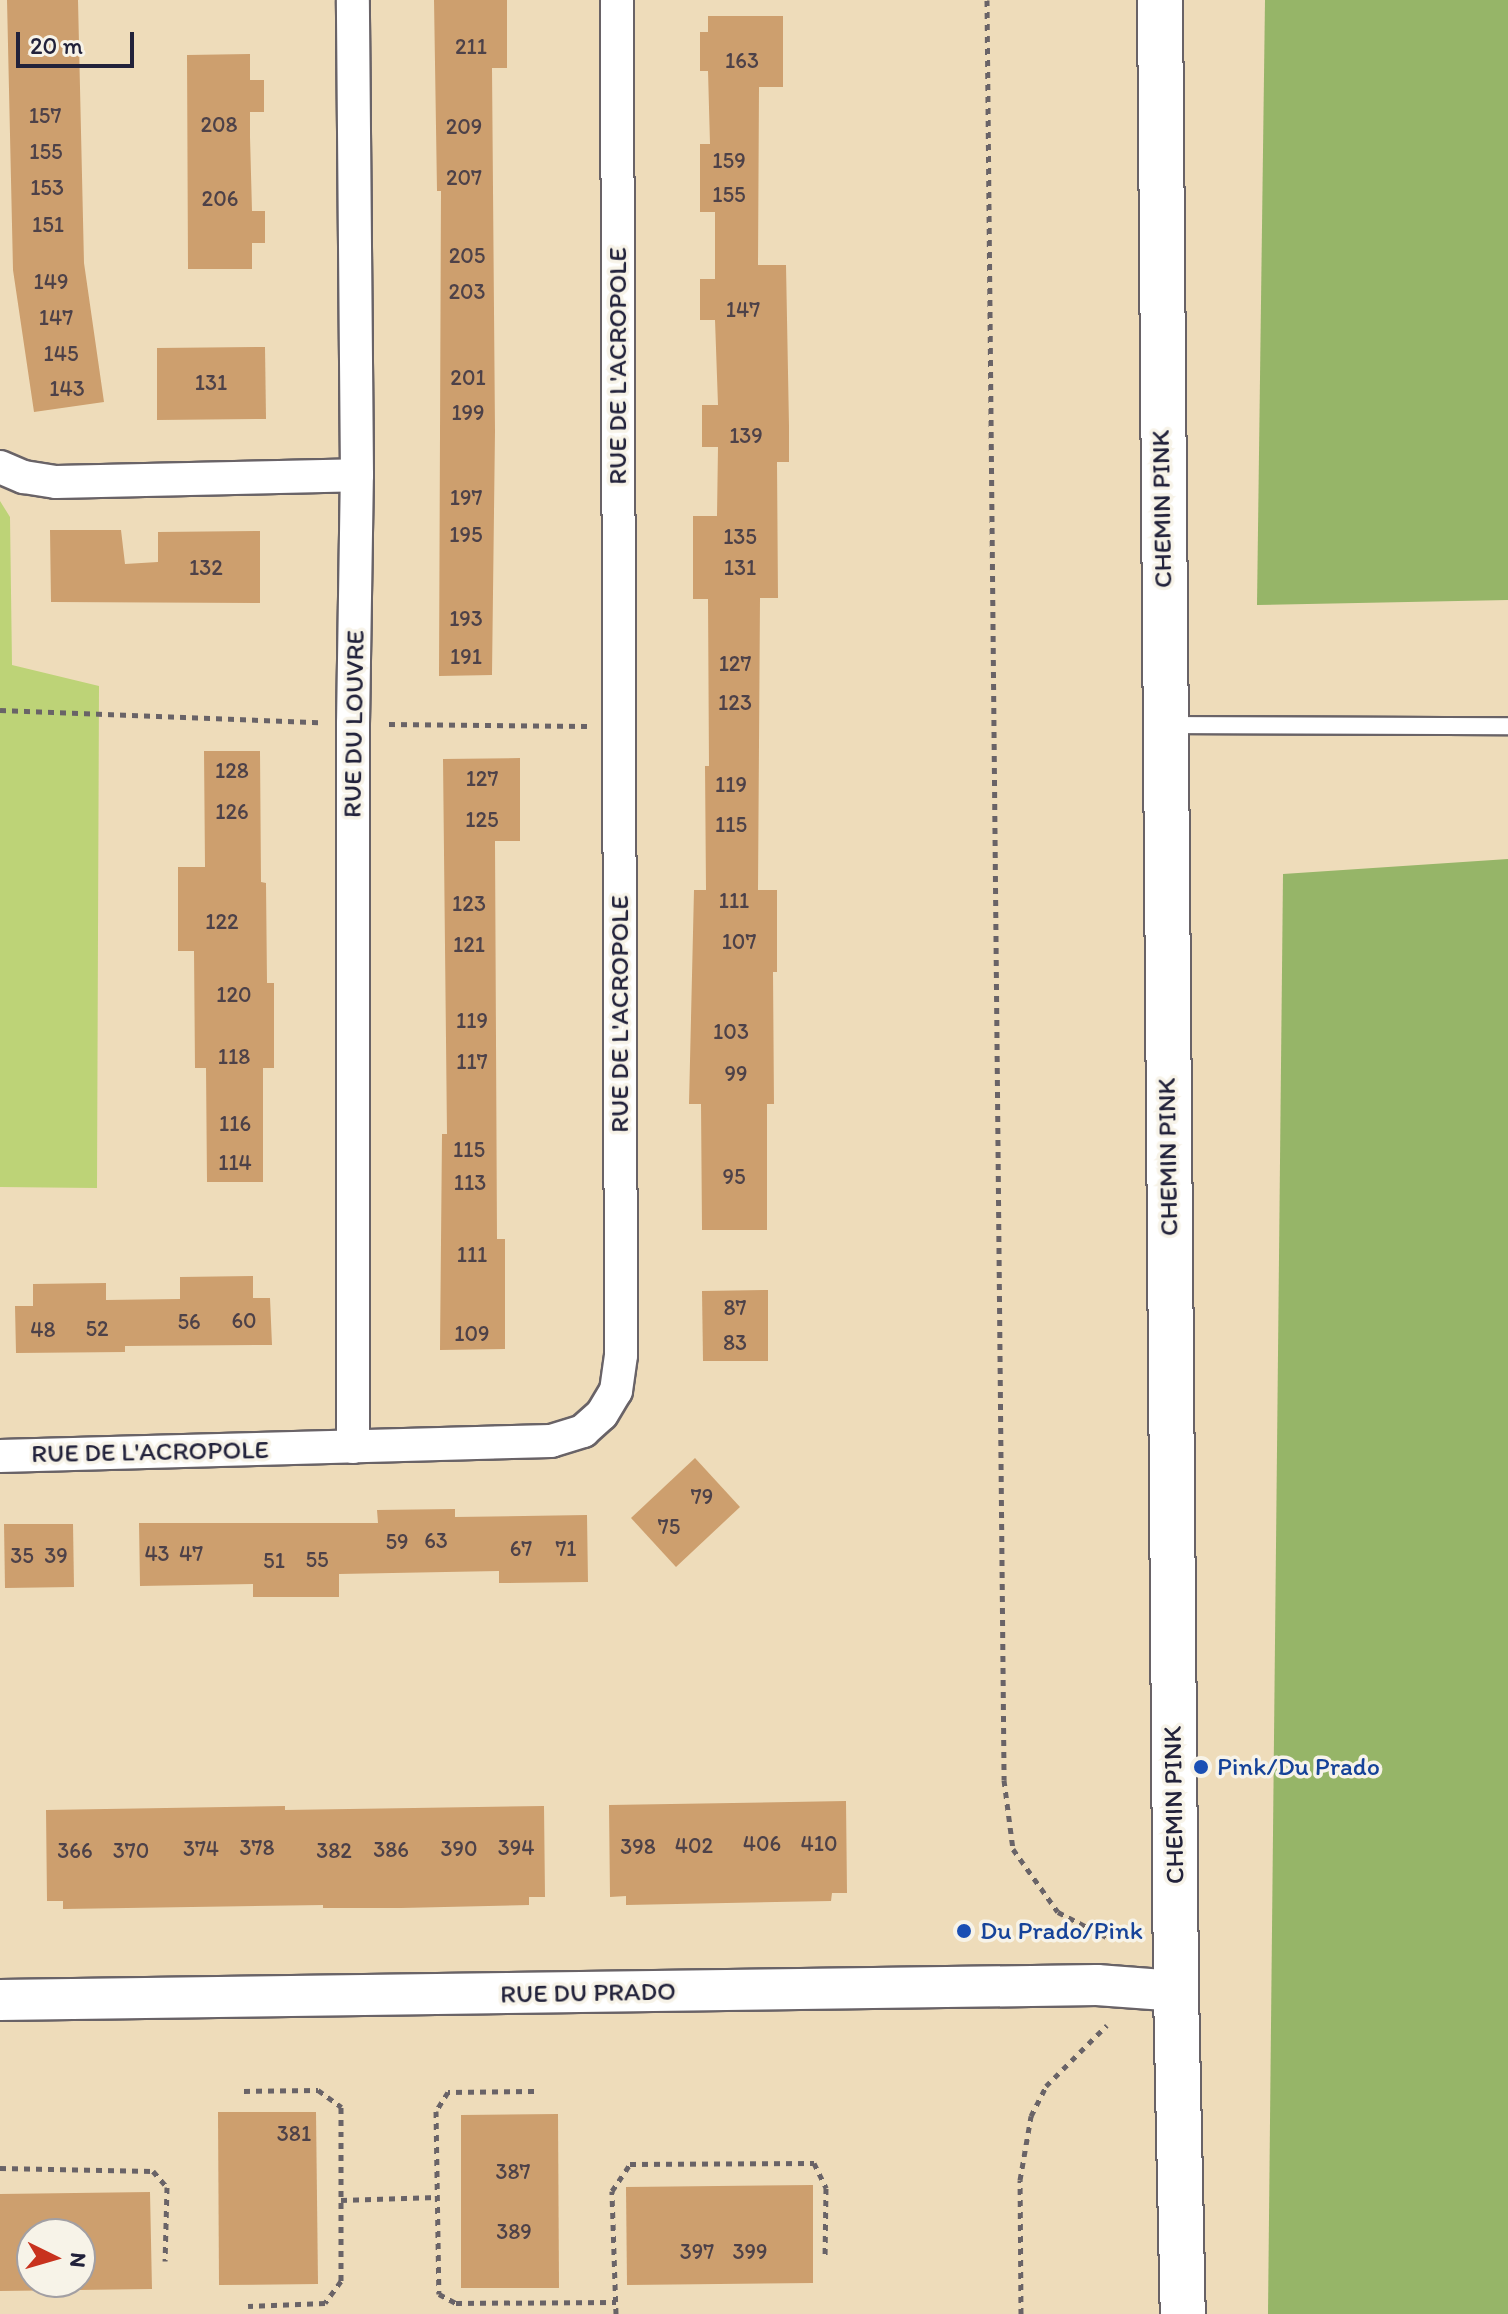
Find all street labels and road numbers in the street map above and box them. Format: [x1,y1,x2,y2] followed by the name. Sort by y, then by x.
[602,247,634,485] street label: RUE DE L'ACROPOLE
[1145,430,1179,588] street label: CHEMIN PINK
[337,630,371,818] street label: RUE DU LOUVRE
[604,895,636,1133] street label: RUE DE L'ACROPOLE
[1151,1078,1185,1236] street label: CHEMIN PINK
[31,1434,269,1470] street label: RUE DE L'ACROPOLE
[1157,1726,1191,1884] street label: CHEMIN PINK
[499,1976,677,2010] street label: RUE DU PRADO

